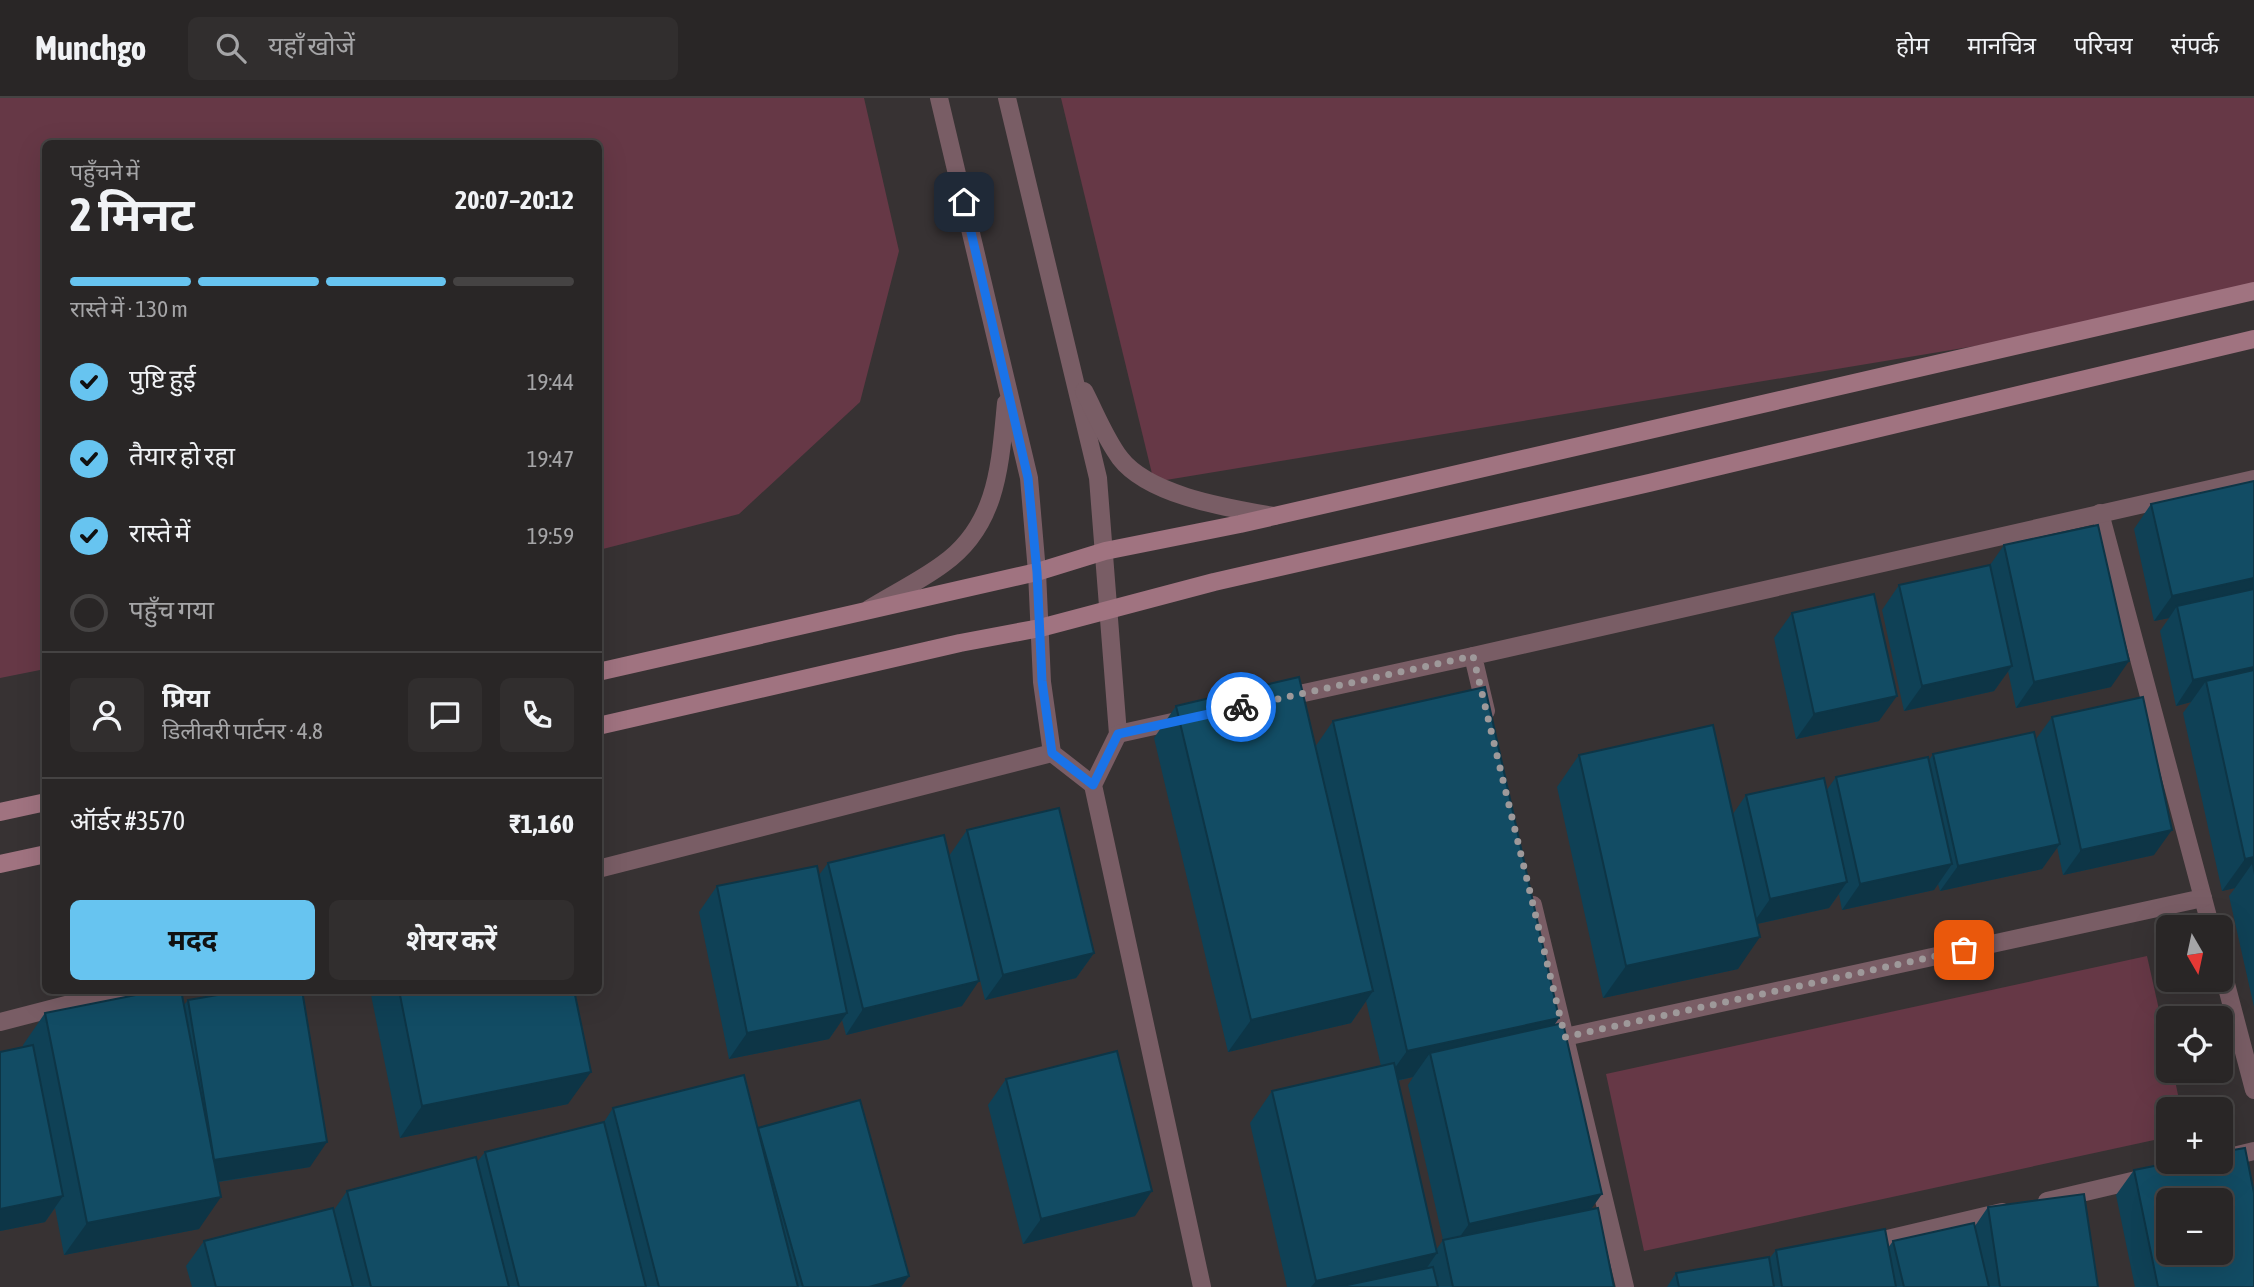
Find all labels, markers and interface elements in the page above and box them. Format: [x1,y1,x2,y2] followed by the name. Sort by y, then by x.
[188,17,678,80] search box
[35,29,146,67] text: Munchgo
[212,29,250,67] icon: search
[268,31,355,61] text: यहाँ खोजें
[1896,32,1929,59] text: होम
[1967,32,2036,59] text: मानचित्र
[2074,32,2133,59] text: परिचय
[2171,32,2219,59] text: संपर्क
[70,159,140,185] text: पहुँचने में
[934,172,994,232] pin
[945,183,983,221] icon: home
[455,185,574,215] text: 20:07–20:12
[70,188,194,241] text: 2 मिनट
[70,296,188,322] text: रास्ते में · 130 m
[70,363,108,401] icon: check
[129,364,196,394] text: पुष्टि हुई
[527,369,574,395] text: 19:44
[70,440,108,478] icon: check
[129,441,235,471] text: तैयार हो रहा
[527,446,574,472] text: 19:47
[70,517,108,555] icon: check
[129,518,190,548] text: रास्ते में
[527,523,574,549] text: 19:59
[129,595,214,625] text: पहुँच गया
[1206,672,1276,742] courier
[70,678,144,752] button: person
[408,678,482,752] button: chat
[500,678,574,752] button: phone
[162,683,210,713] text: प्रिया
[1222,688,1260,726] icon: bike
[162,718,323,744] text: डिलीवरी पार्टनर · 4.8
[70,806,185,836] text: ऑर्डर #3570
[509,809,574,839] text: ₹1,160
[70,900,315,980] button: मदद
[329,900,574,980] button: शेयर करें
[2156,915,2233,992] north arrow
[2156,915,2233,1265] map controls
[1934,920,1994,980] pin
[1945,931,1983,969] icon: bag
[2156,1006,2233,1083] button: locate
[2156,1097,2233,1174] button: +
[2156,1188,2233,1265] button: −

